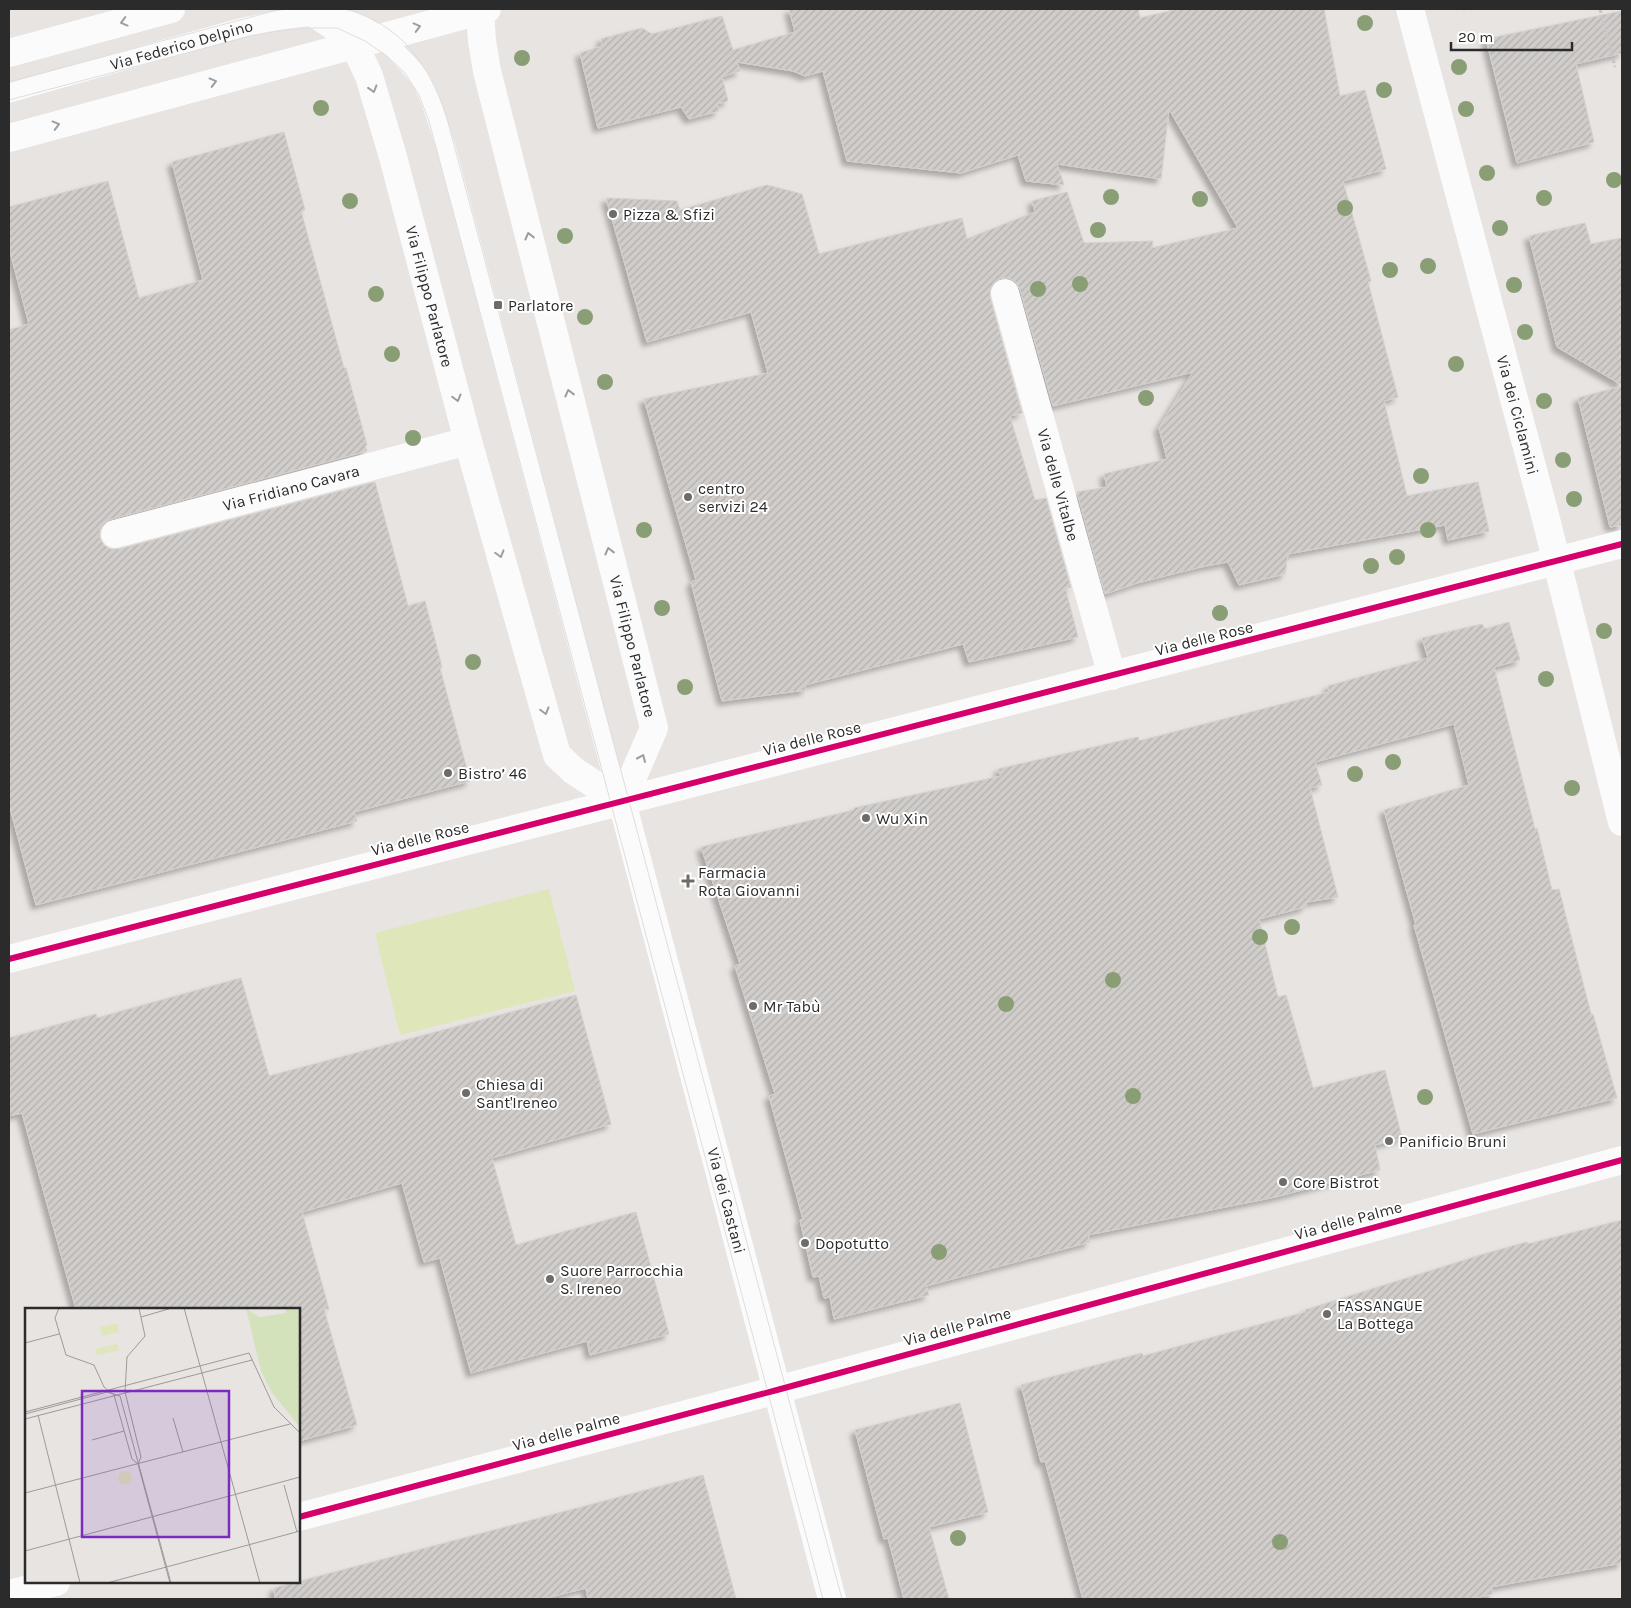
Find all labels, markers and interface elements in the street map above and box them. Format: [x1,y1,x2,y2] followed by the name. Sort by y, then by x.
[108,16,255,74] street label: Via Federico Delpino
[120,16,128,26] one-way arrow
[1451,20,1572,52] scale bar
[413,22,422,33] one-way arrow
[1458,28,1493,46] text: 20 m
[208,77,217,88] one-way arrow
[367,84,377,93] one-way arrow
[51,120,59,130] one-way arrow
[623,205,715,224] place label: Pizza & Sfizi
[607,208,619,220] marker: Pizza & Sfizi
[402,224,457,369] street label: Via Filippo Parlatore
[524,231,535,240] one-way arrow
[508,296,574,315] place label: Parlatore
[492,299,504,311] marker: Parlatore
[1493,353,1543,477] street label: Via dei Ciclamini
[564,389,575,398] one-way arrow
[451,393,462,402] one-way arrow
[1033,426,1083,543] street label: Via delle Vitalbe
[221,461,362,515] street label: Via Fridiano Cavara
[698,479,768,516] place label: centro servizi 24
[682,491,694,503] marker: centro servizi 24
[604,546,615,555] one-way arrow
[495,550,505,558] one-way arrow
[606,573,660,719] street label: Via Filippo Parlatore
[1153,617,1255,660] street label: Via delle Rose
[539,706,549,714] one-way arrow
[761,717,863,760] street label: Via delle Rose
[635,754,646,763] one-way arrow
[458,764,527,783] place label: Bistro’ 46
[442,767,454,779] marker: Bistro’ 46
[876,809,928,828] place label: Wu Xin
[860,812,872,824] marker: Wu Xin
[369,817,471,860] street label: Via delle Rose
[698,863,800,900] place label: Farmacia Rota Giovanni
[682,875,694,887] marker: Farmacia Rota Giovanni
[763,997,821,1016] place label: Mr Tabù
[747,1000,759,1012] marker: Mr Tabù
[476,1075,557,1112] place label: Chiesa di Sant'Ireneo
[460,1087,472,1099] marker: Chiesa di Sant'Ireneo
[1399,1132,1507,1151] place label: Panificio Bruni
[1383,1135,1395,1147] marker: Panificio Bruni
[703,1145,750,1256] street label: Via dei Castani
[1293,1173,1379,1192] place label: Core Bistrot
[1277,1176,1289,1188] marker: Core Bistrot
[1292,1197,1404,1244] street label: Via delle Palme
[815,1234,889,1253] place label: Dopotutto
[799,1237,811,1249] marker: Dopotutto
[560,1261,684,1298] place label: Suore Parrocchia S. Ireneo
[544,1273,556,1285] marker: Suore Parrocchia S. Ireneo
[1337,1296,1423,1333] place label: FASSANGUE La Bottega
[901,1303,1013,1350] street label: Via delle Palme
[25,1308,300,1583] inset map
[1321,1308,1333,1320] marker: FASSANGUE La Bottega
[510,1408,622,1455] street label: Via delle Palme

